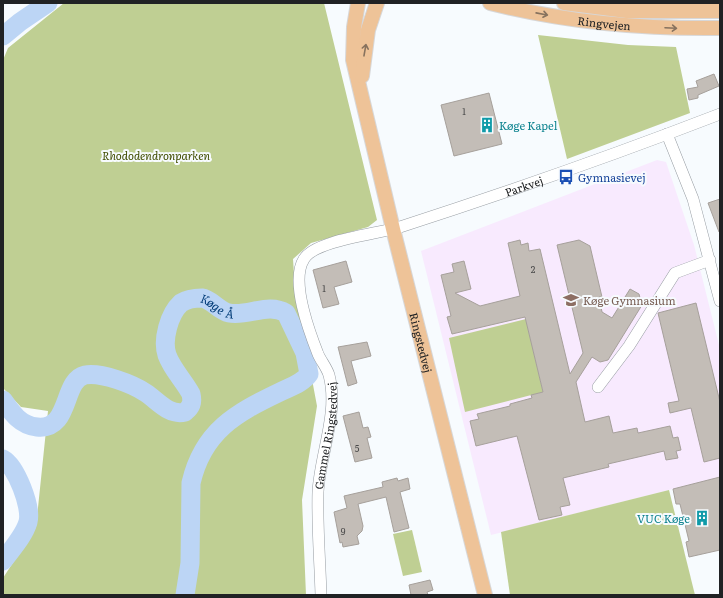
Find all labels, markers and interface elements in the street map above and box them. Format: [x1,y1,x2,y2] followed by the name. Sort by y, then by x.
[535,10,548,18] one-way arrow
[577,12,631,33] street label: Ringvejen
[664,25,677,32] one-way arrow
[361,44,369,57] one-way arrow
[462,104,466,118] house number: 1
[478,116,496,134] building icon: Køge Kapel
[499,117,558,133] place label: Køge Kapel
[102,147,210,163] park label: Rhododendronparken
[557,168,575,186] bus stop icon: Gymnasievej
[578,169,646,185] place label: Gymnasievej
[502,172,545,200] street label: Parkvej
[531,262,536,276] house number: 2
[322,281,326,295] house number: 1
[198,289,236,323] water label: Køge Å
[562,291,580,309] school or university icon: Køge Gymnasium
[583,292,676,308] place label: Køge Gymnasium
[406,311,437,374] street label: Ringstedvej
[310,381,340,490] street label: Gammel Ringstedvej
[355,441,360,455] house number: 5
[693,509,711,527] building icon: VUC Køge
[637,510,690,526] place label: VUC Køge
[341,524,346,538] house number: 9

